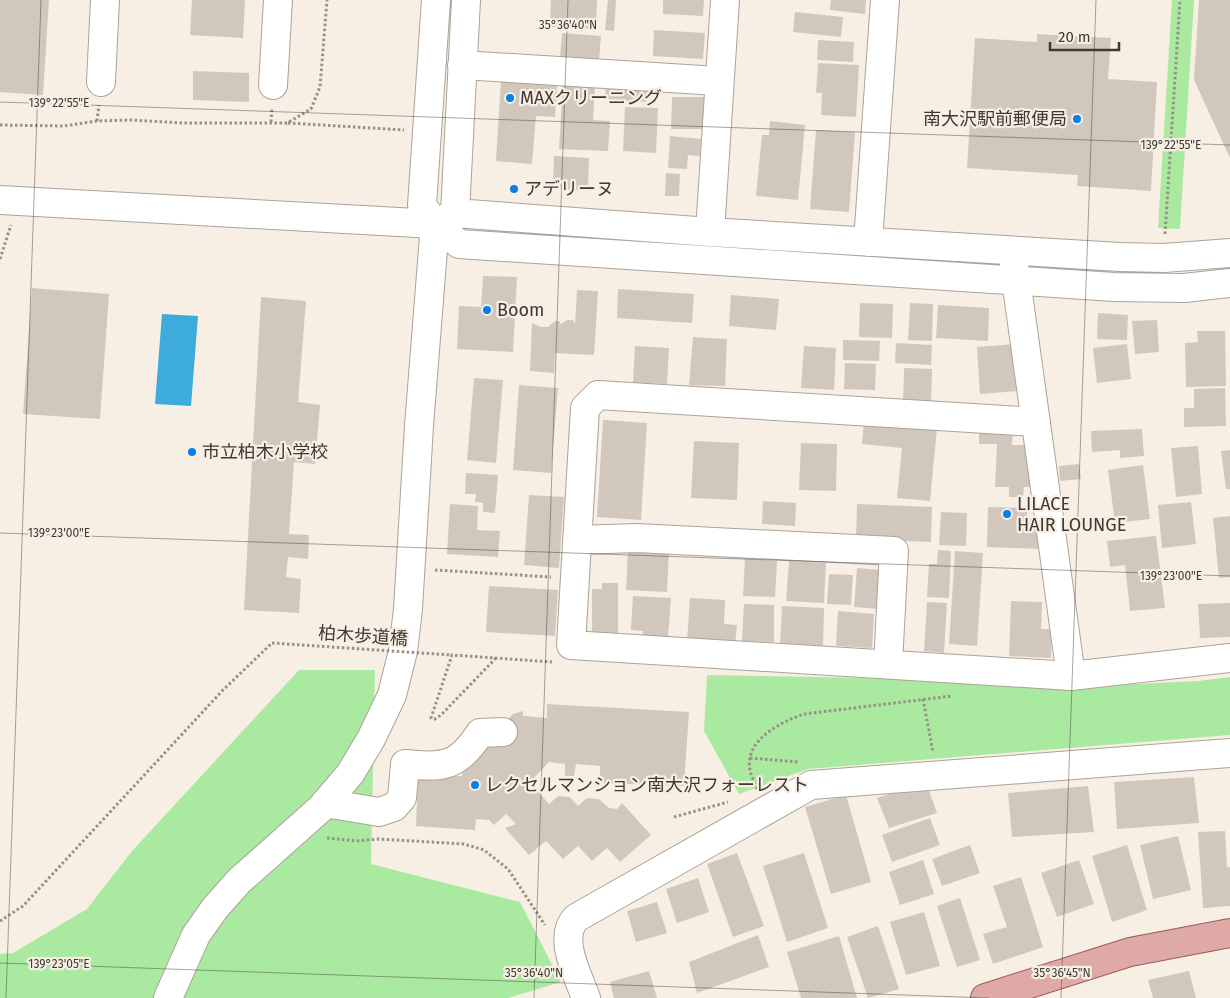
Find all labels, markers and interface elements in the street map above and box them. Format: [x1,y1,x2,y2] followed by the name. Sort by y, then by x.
[539,18,597,32] text: 35°36'40"N
[1050,20,1119,52] scale bar
[1058,28,1091,46] text: 20 m
[520,87,662,109] place label: MAXクリーニング
[504,92,516,104] marker: MAXクリーニング
[29,96,89,110] text: 139°22'55"E
[923,108,1067,130] place label: 南大沢駅前郵便局
[1071,113,1083,125] marker: 南大沢駅前郵便局
[1141,138,1201,152] text: 139°22'55"E
[524,178,614,200] place label: アデリーヌ
[508,183,520,195] marker: アデリーヌ
[497,299,544,321] place label: Boom
[481,304,493,316] marker: Boom
[202,441,328,463] place label: 市立柏木小学校
[186,446,198,458] marker: 市立柏木小学校
[1017,493,1126,536] place label: LILACE HAIR LOUNGE
[1001,508,1013,520] marker: LILACE HAIR LOUNGE
[28,526,90,540] text: 139°23'00"E
[1140,569,1202,583] text: 139°23'00"E
[317,622,409,650] street label: 柏木歩道橋
[485,774,809,796] place label: レクセルマンション南大沢フォーレスト
[469,779,481,791] marker: レクセルマンション南大沢フォーレスト
[28,957,90,971] text: 139°23'05"E
[505,966,563,980] text: 35°36'40"N
[1033,966,1091,980] text: 35°36'45"N

